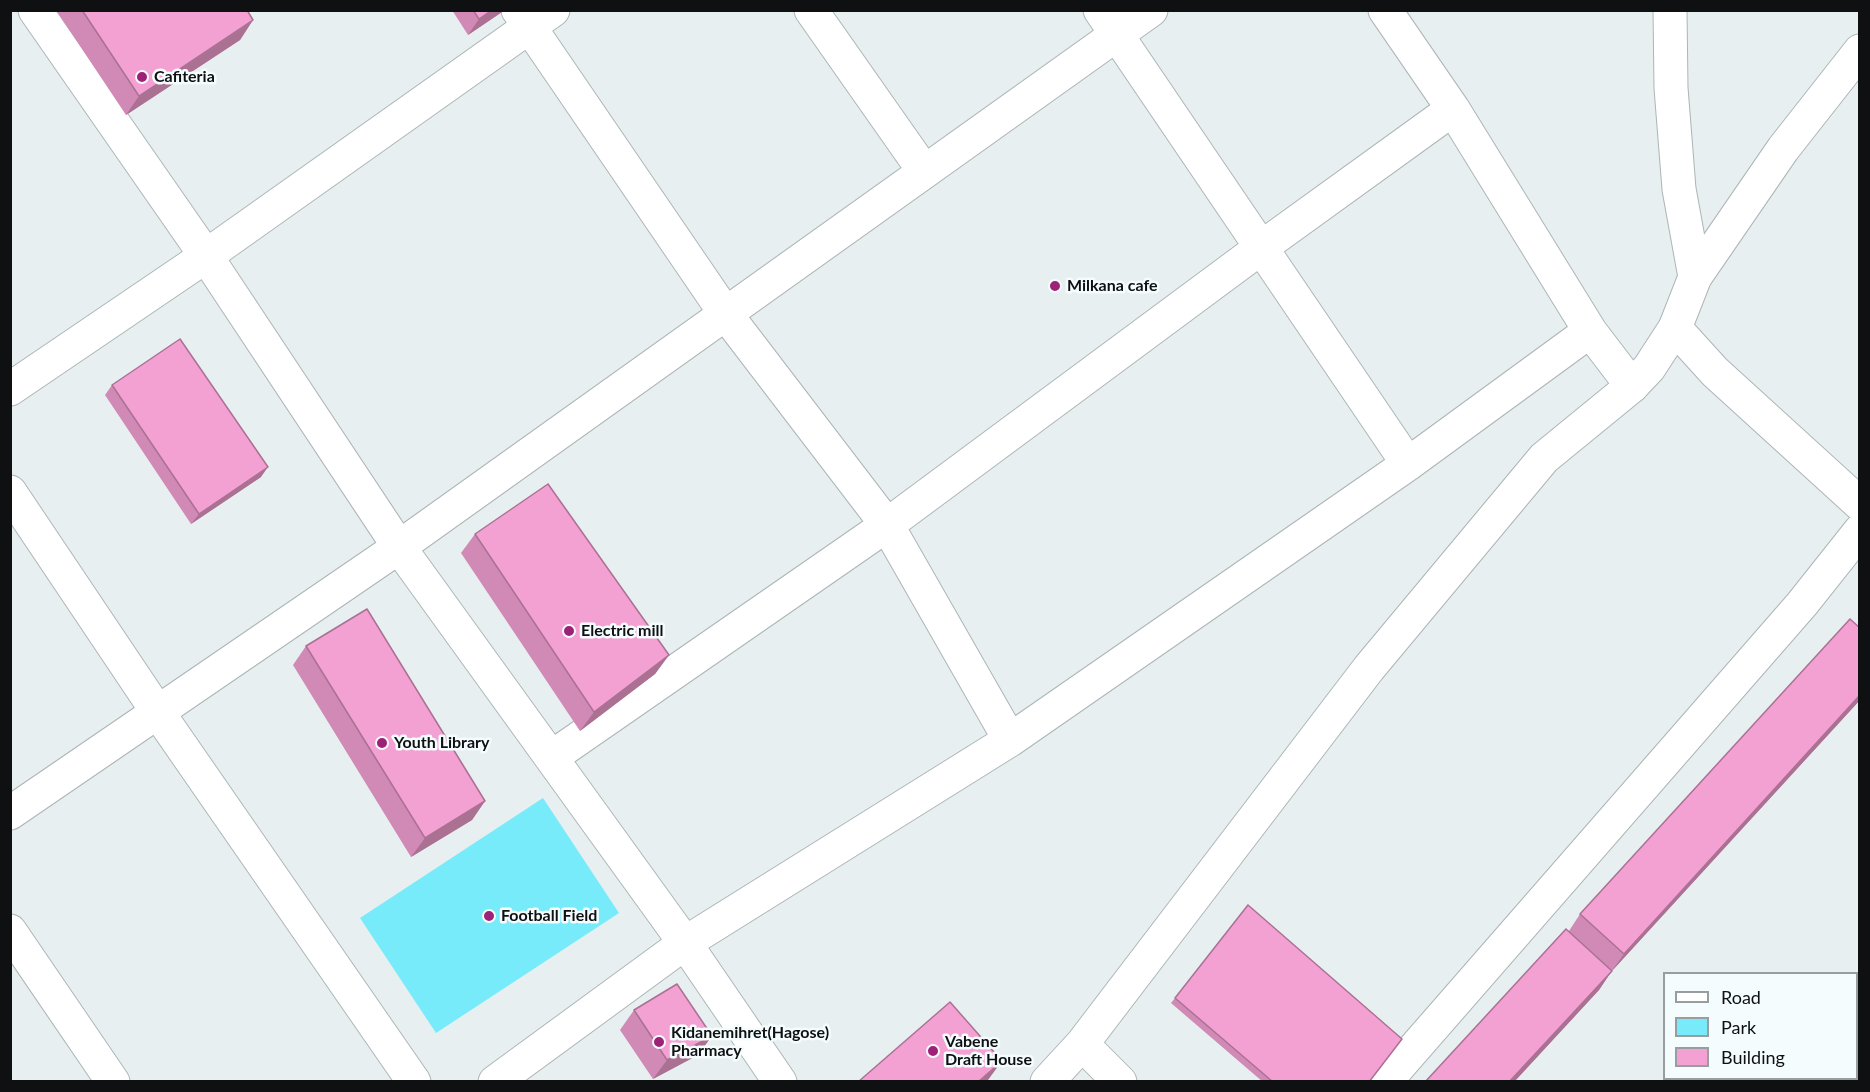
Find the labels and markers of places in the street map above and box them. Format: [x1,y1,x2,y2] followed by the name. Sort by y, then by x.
[154,67,215,87] place label: Cafiteria
[135,70,149,84] marker: Cafiteria
[1067,276,1158,296] place label: Milkana cafe
[1048,279,1062,293] marker: Milkana cafe
[581,621,663,641] place label: Electric mill
[562,624,576,638] marker: Electric mill
[394,733,489,753] place label: Youth Library
[375,736,389,750] marker: Youth Library
[501,906,597,926] place label: Football Field
[482,909,496,923] marker: Football Field
[671,1023,829,1061] place label: Kidanemihret(Hagose) Pharmacy
[945,1032,1032,1070] place label: Vabene Draft House
[652,1035,666,1049] marker: Kidanemihret(Hagose) Pharmacy
[926,1044,940,1058] marker: Vabene Draft House

